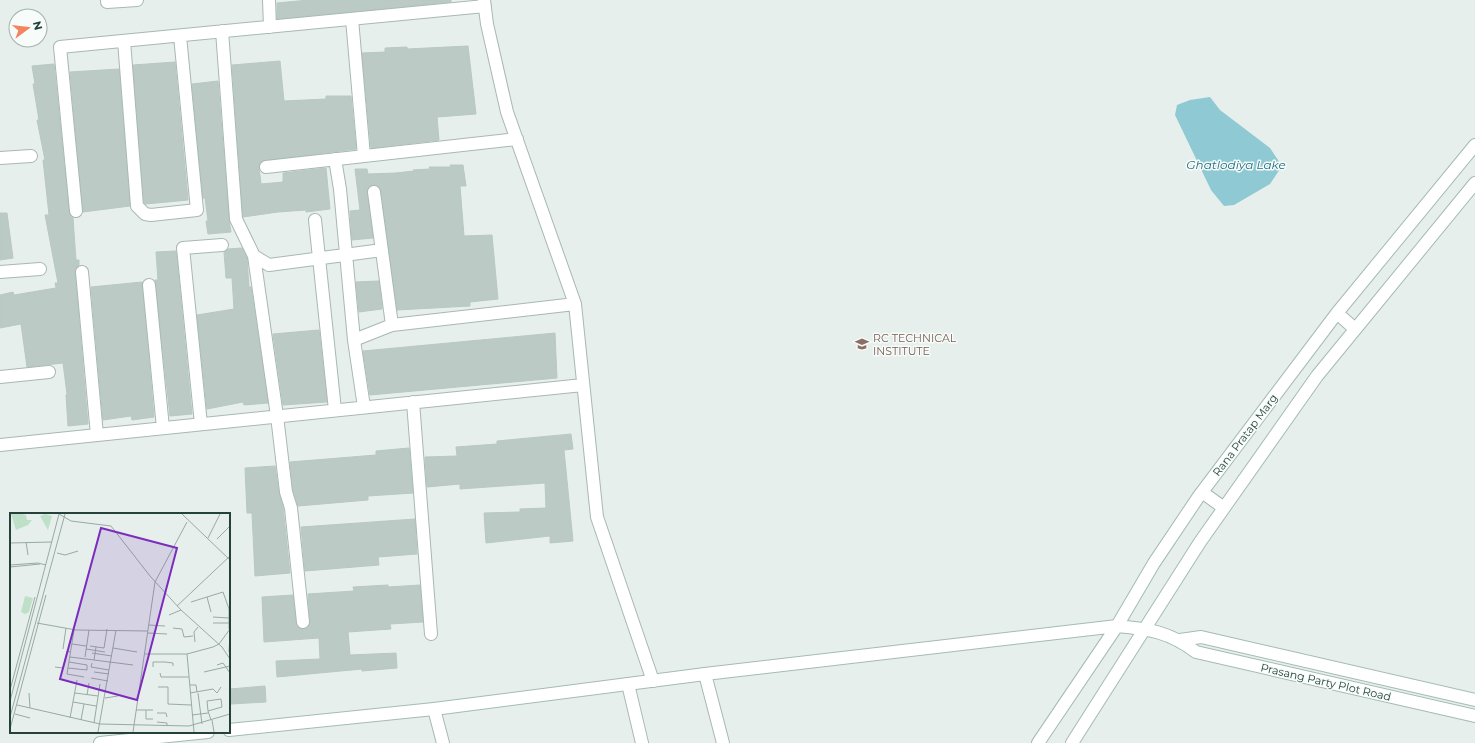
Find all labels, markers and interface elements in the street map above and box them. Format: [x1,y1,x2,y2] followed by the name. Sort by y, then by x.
[8,8,48,48] north arrow
[30,19,46,32] text: N
[1186,157,1286,172] water label: Ghatlodiya Lake
[873,331,957,358] place label: RC TECHNICAL INSTITUTE
[854,336,870,352] school or university icon: RC TECHNICAL INSTITUTE
[1210,391,1280,479] street label: Rana Pratap Marg
[10,513,230,733] inset map
[1259,660,1393,704] street label: Prasang Party Plot Road

